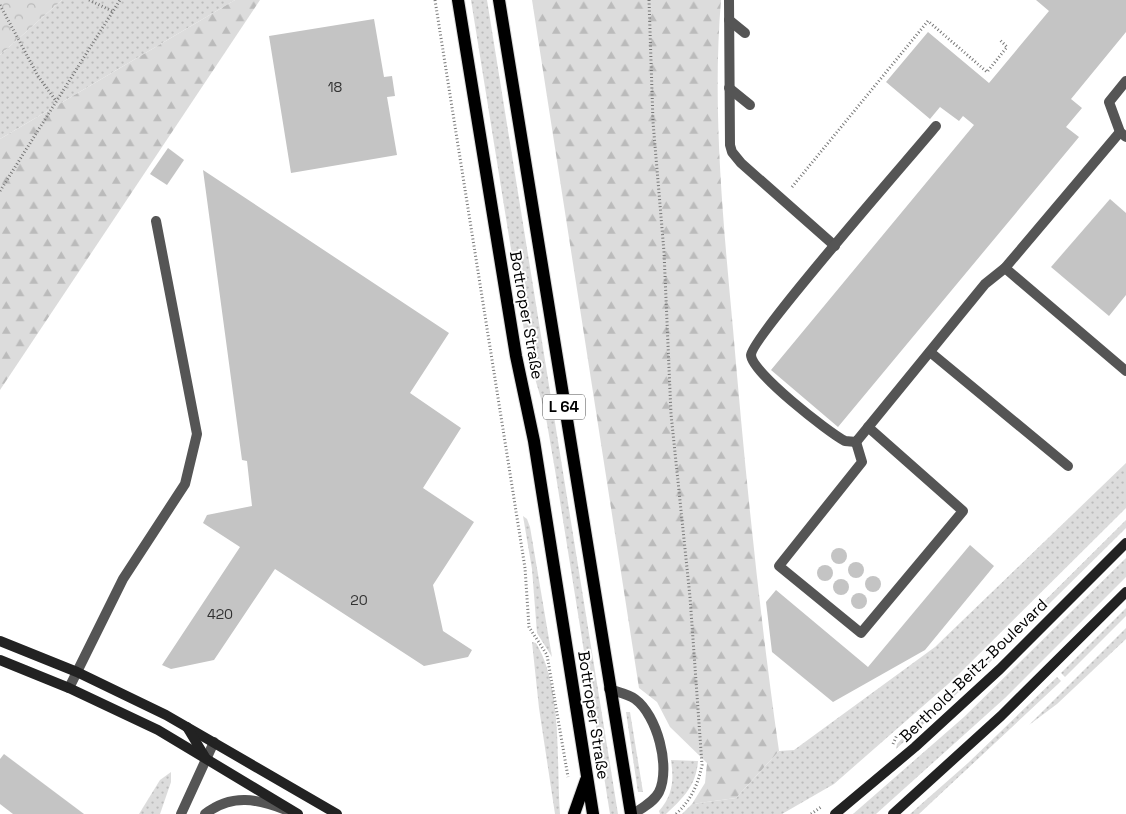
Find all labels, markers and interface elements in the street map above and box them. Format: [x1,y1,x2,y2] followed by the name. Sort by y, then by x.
[328,78,343,96] house number: 18
[505,249,548,381] street label: Bottroper Straße
[543,394,585,420] road number: L 64
[350,591,368,609] house number: 20
[895,594,1052,747] street label: Berthold-Beitz-Boulevard
[207,605,233,623] house number: 420
[573,649,614,781] street label: Bottroper Straße

